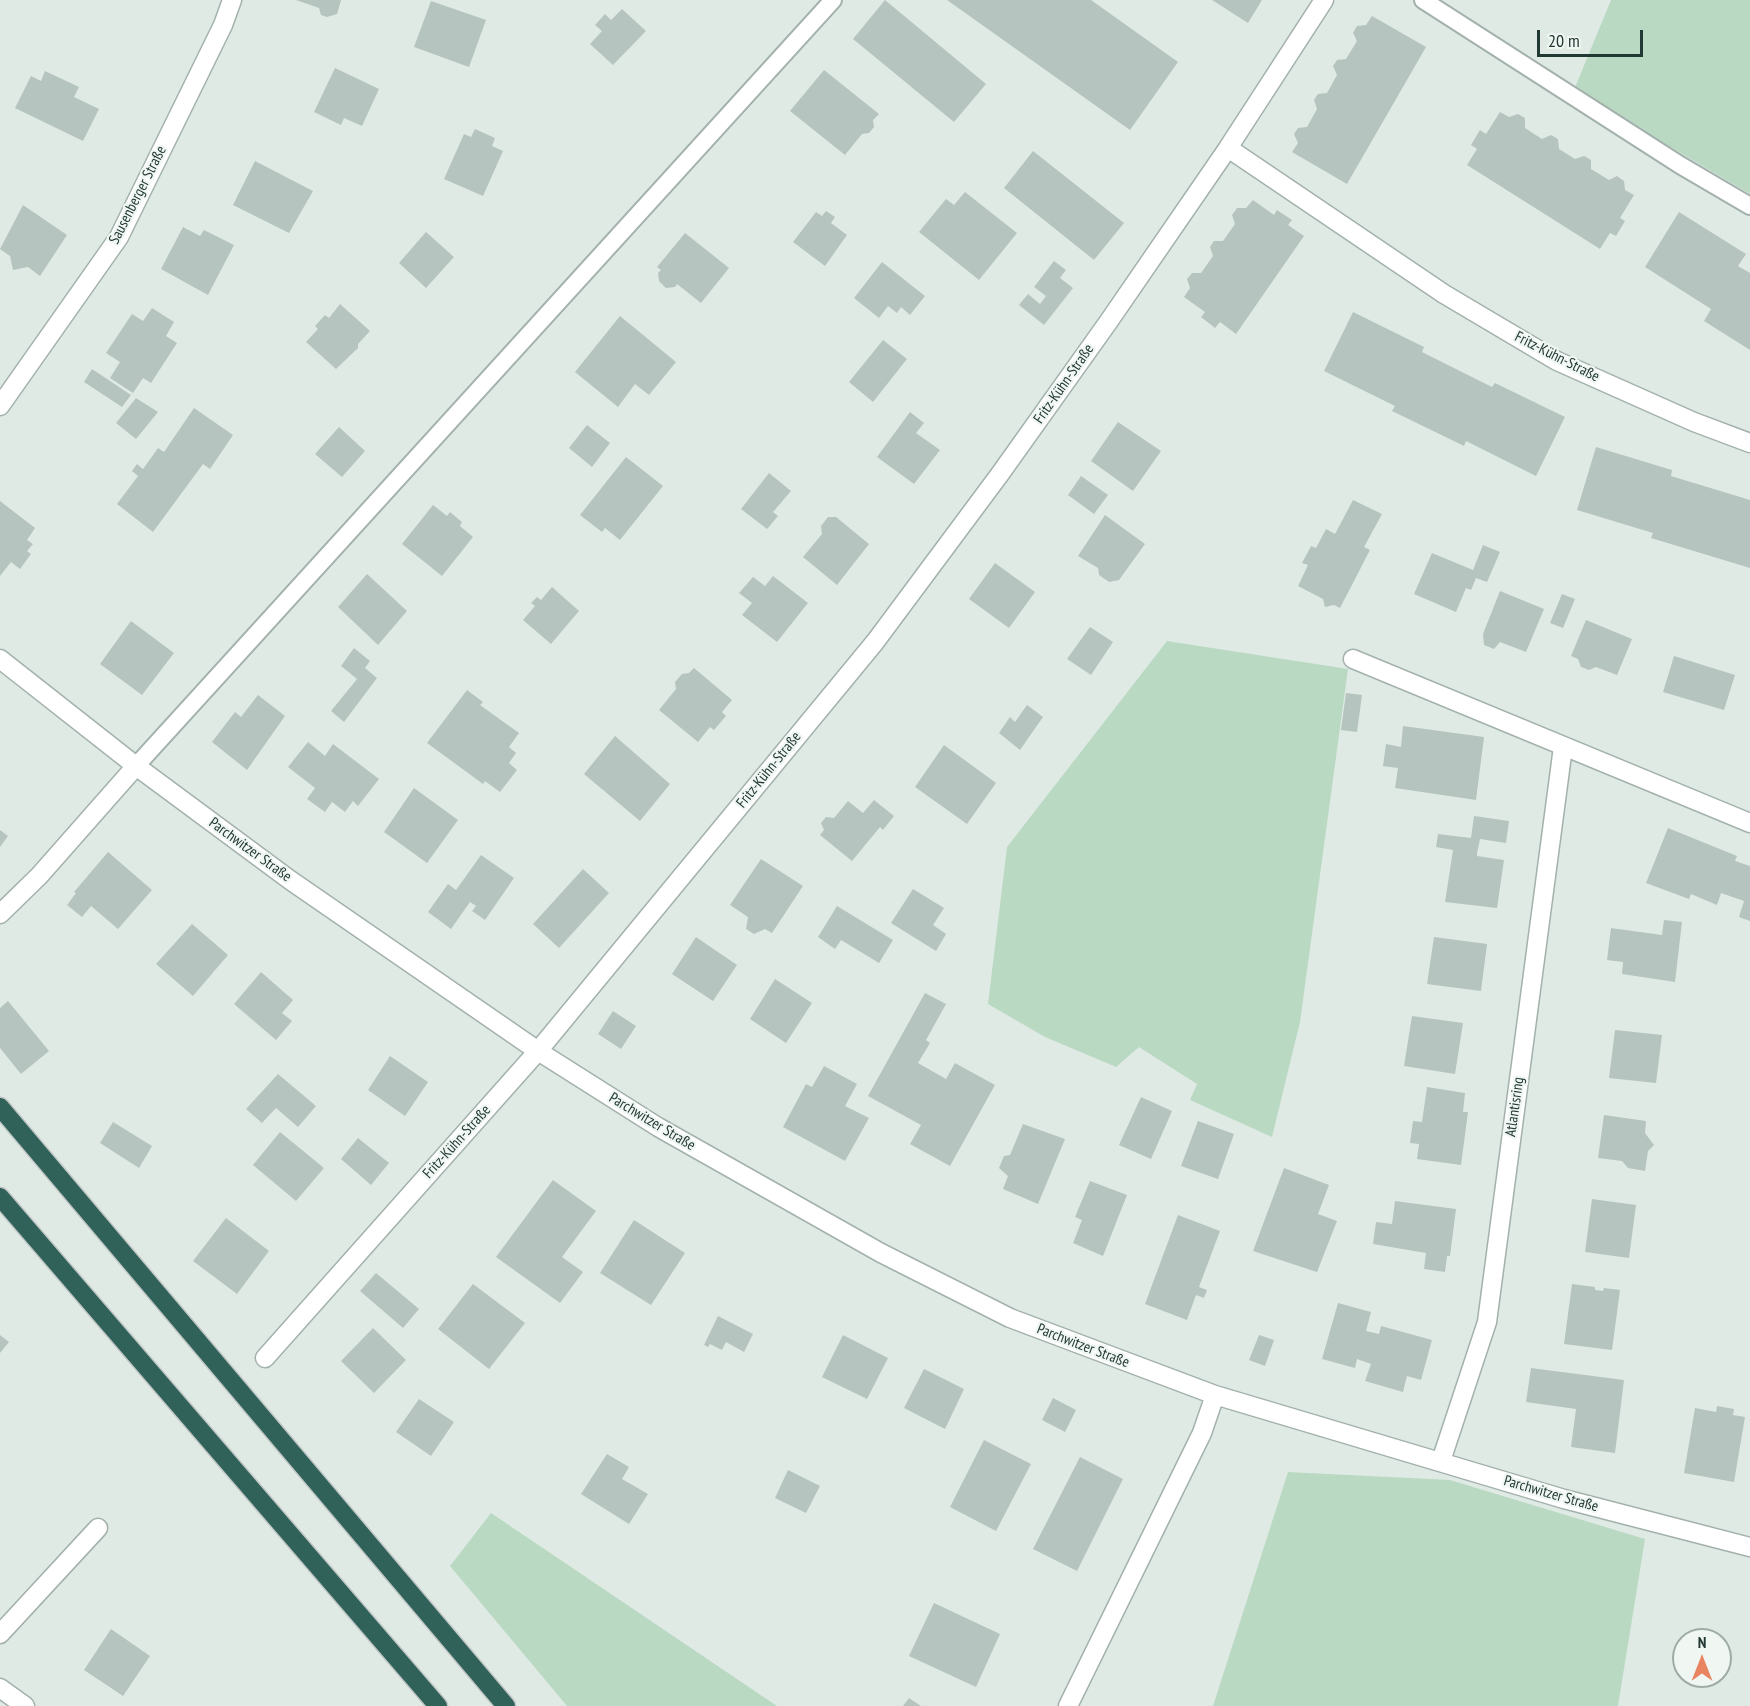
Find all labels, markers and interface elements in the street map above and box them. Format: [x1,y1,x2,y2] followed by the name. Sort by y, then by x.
[1540,18,1646,56] scale bar
[1548,29,1580,52] text: 20 m
[106,143,170,247] street label: Sausenberger Straße
[1512,328,1602,386] street label: Fritz-Kühn-Straße
[1030,341,1098,427] street label: Fritz-Kühn-Straße
[733,728,805,812] street label: Fritz-Kühn-Straße
[205,814,295,886] street label: Parchwitzer Straße
[1502,1076,1528,1138] street label: Atlantisring
[606,1089,698,1155] street label: Parchwitzer Straße
[419,1102,495,1182] street label: Fritz-Kühn-Straße
[1034,1320,1132,1372] street label: Parchwitzer Straße
[1502,1472,1600,1516] street label: Parchwitzer Straße
[1672,1628,1732,1688] north arrow
[1698,1632,1706,1652] text: N

